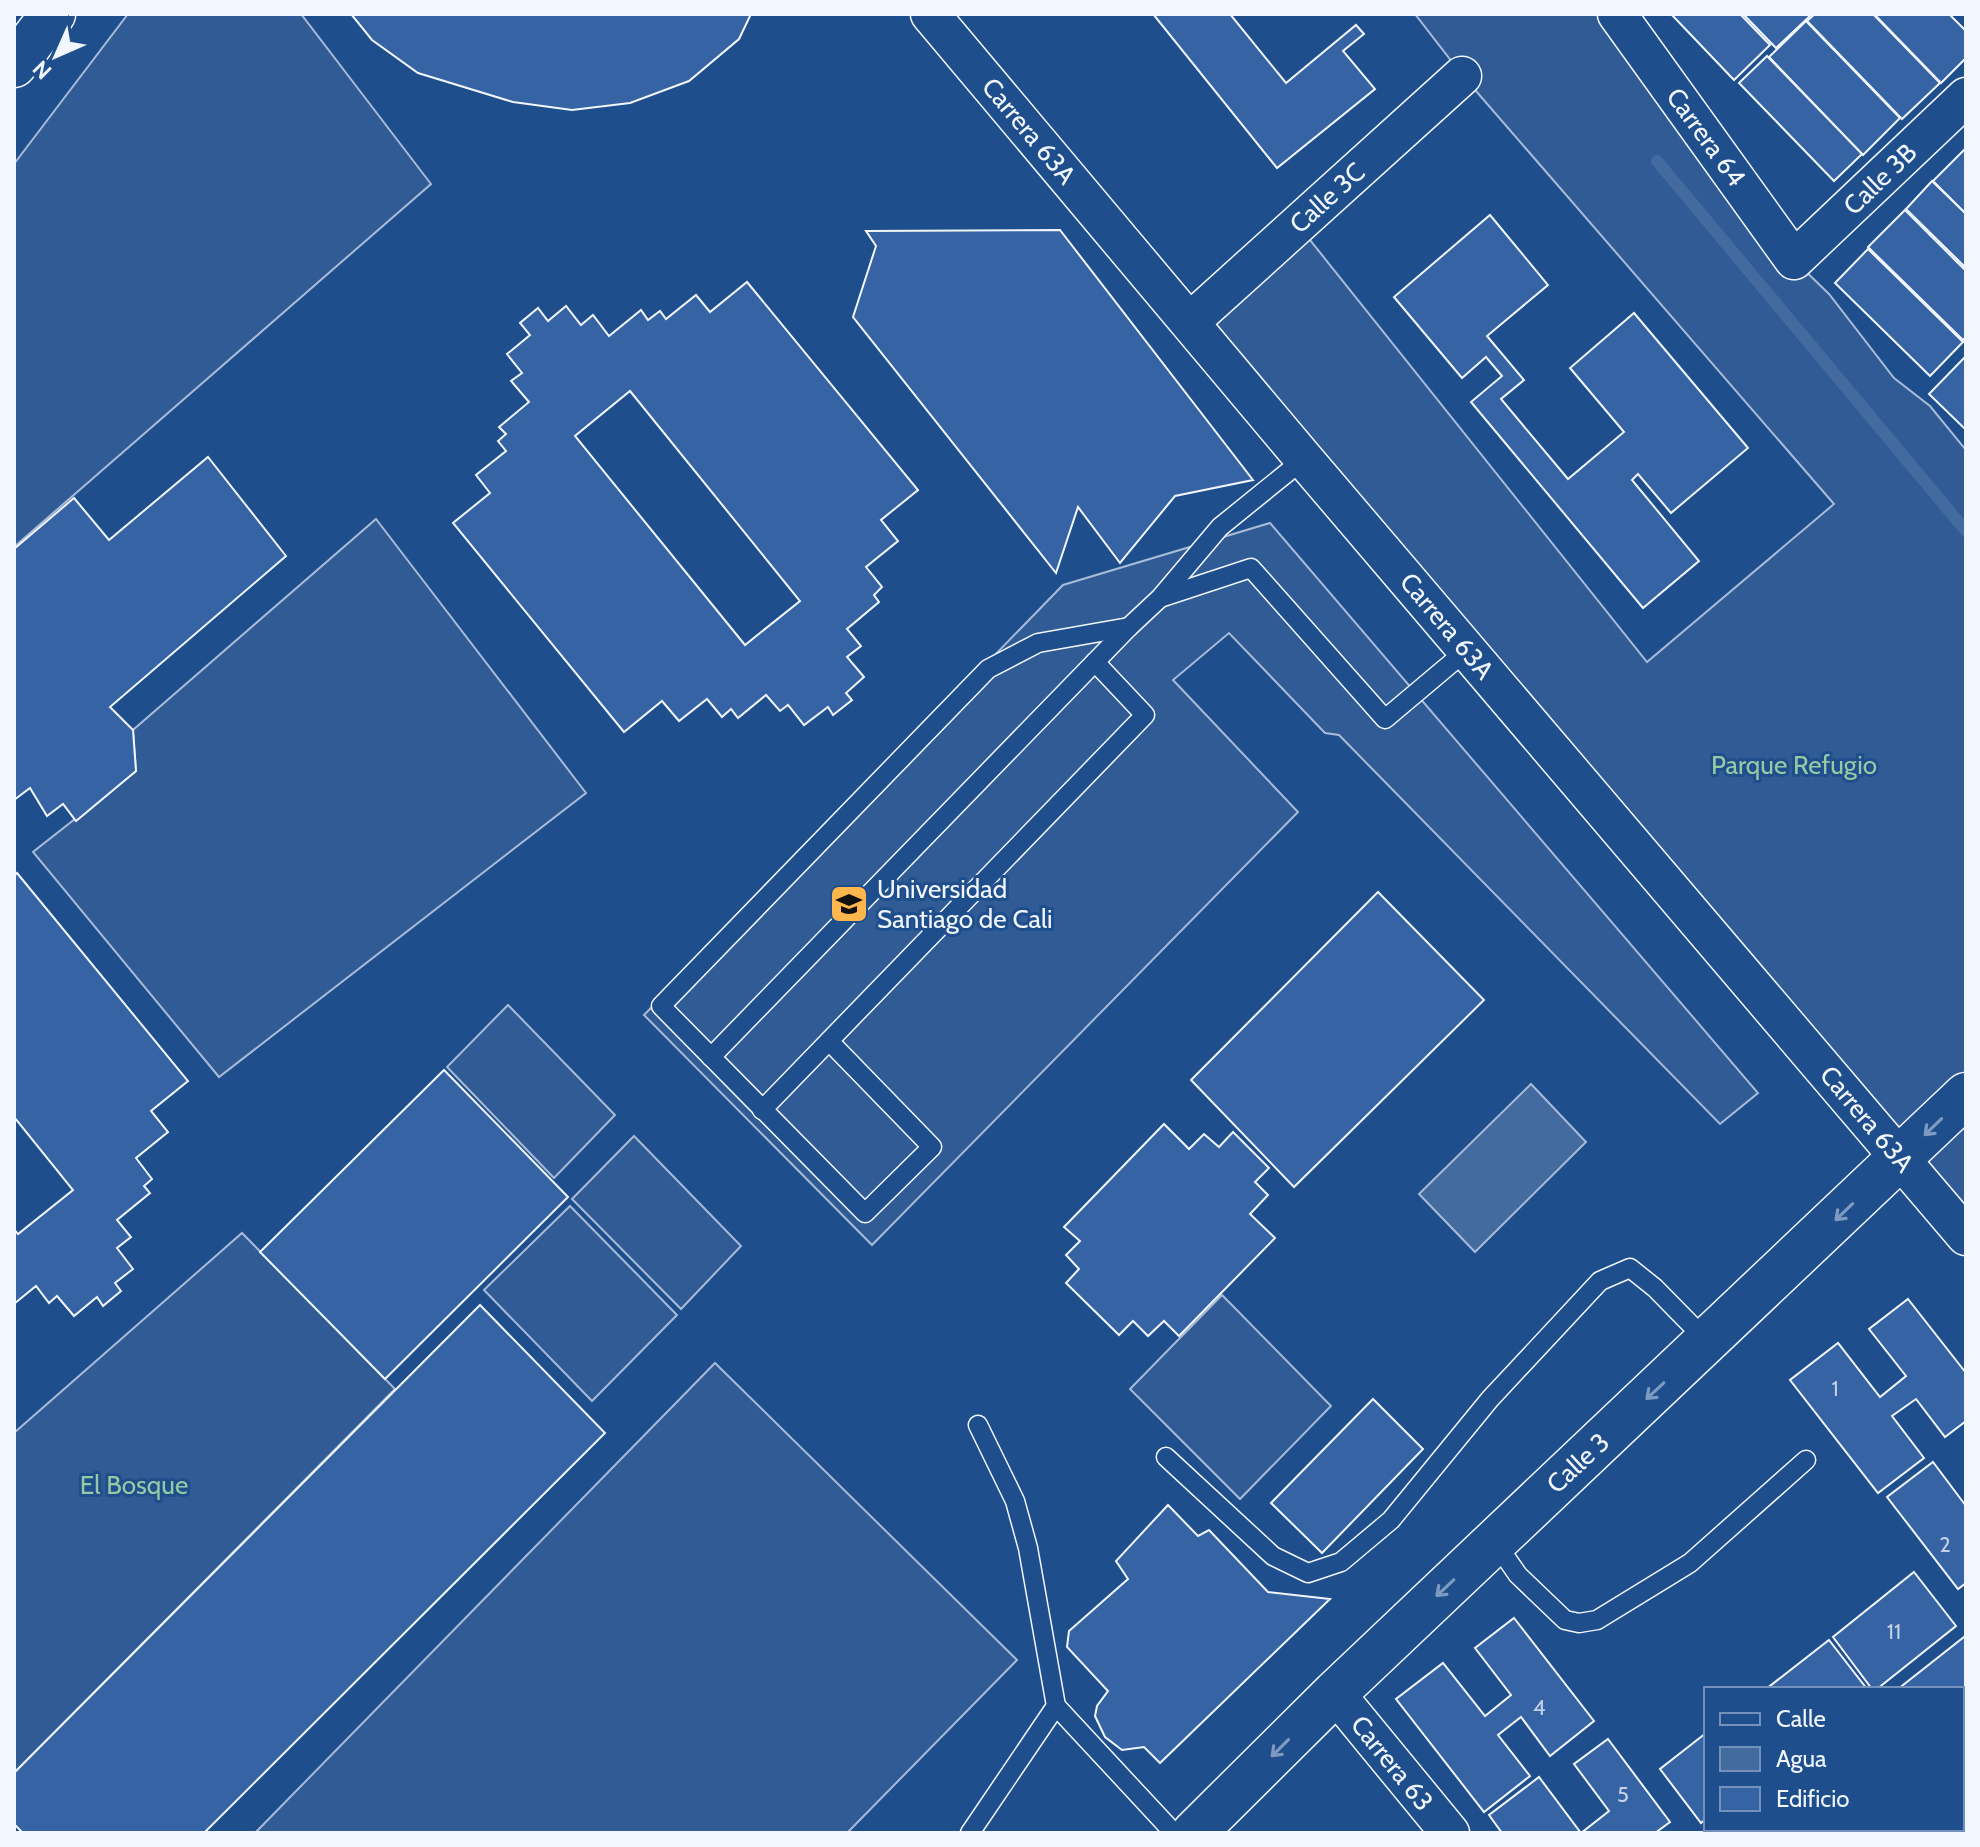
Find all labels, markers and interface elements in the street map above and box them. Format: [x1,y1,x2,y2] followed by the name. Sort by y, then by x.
[16,16,96,96] north arrow
[27,55,57,85] text: N
[975,71,1083,191] street label: Carrera 63A
[1660,81,1752,193] street label: Carrera 64
[1837,136,1923,222] street label: Calle 3B
[1283,156,1371,240] street label: Calle 3C
[1393,566,1501,686] street label: Carrera 63A
[1711,749,1877,781] park label: Parque Refugio
[877,873,1053,935] place label: Universidad Santiago de Cali
[828,883,870,925] school or university icon: Universidad Santiago de Cali
[1813,1059,1921,1179] street label: Carrera 63A
[1923,1117,1943,1136] one-way arrow
[1834,1202,1854,1220] one-way arrow
[1831,1375,1839,1402] house number: 1
[1645,1381,1665,1400] one-way arrow
[1540,1426,1616,1500] street label: Calle 3
[80,1469,188,1501] park label: El Bosque
[1939,1531,1951,1558] house number: 2
[1436,1579,1456,1597] one-way arrow
[1887,1618,1901,1645] house number: 11
[1704,1687,1964,1831] legend
[1533,1694,1546,1721] house number: 4
[1776,1704,1826,1733] text: Calle
[1344,1709,1440,1817] street label: Carrera 63
[1270,1738,1290,1757] one-way arrow
[1776,1744,1827,1773] text: Agua
[1617,1781,1629,1808] house number: 5
[1776,1784,1850,1813] text: Edificio

